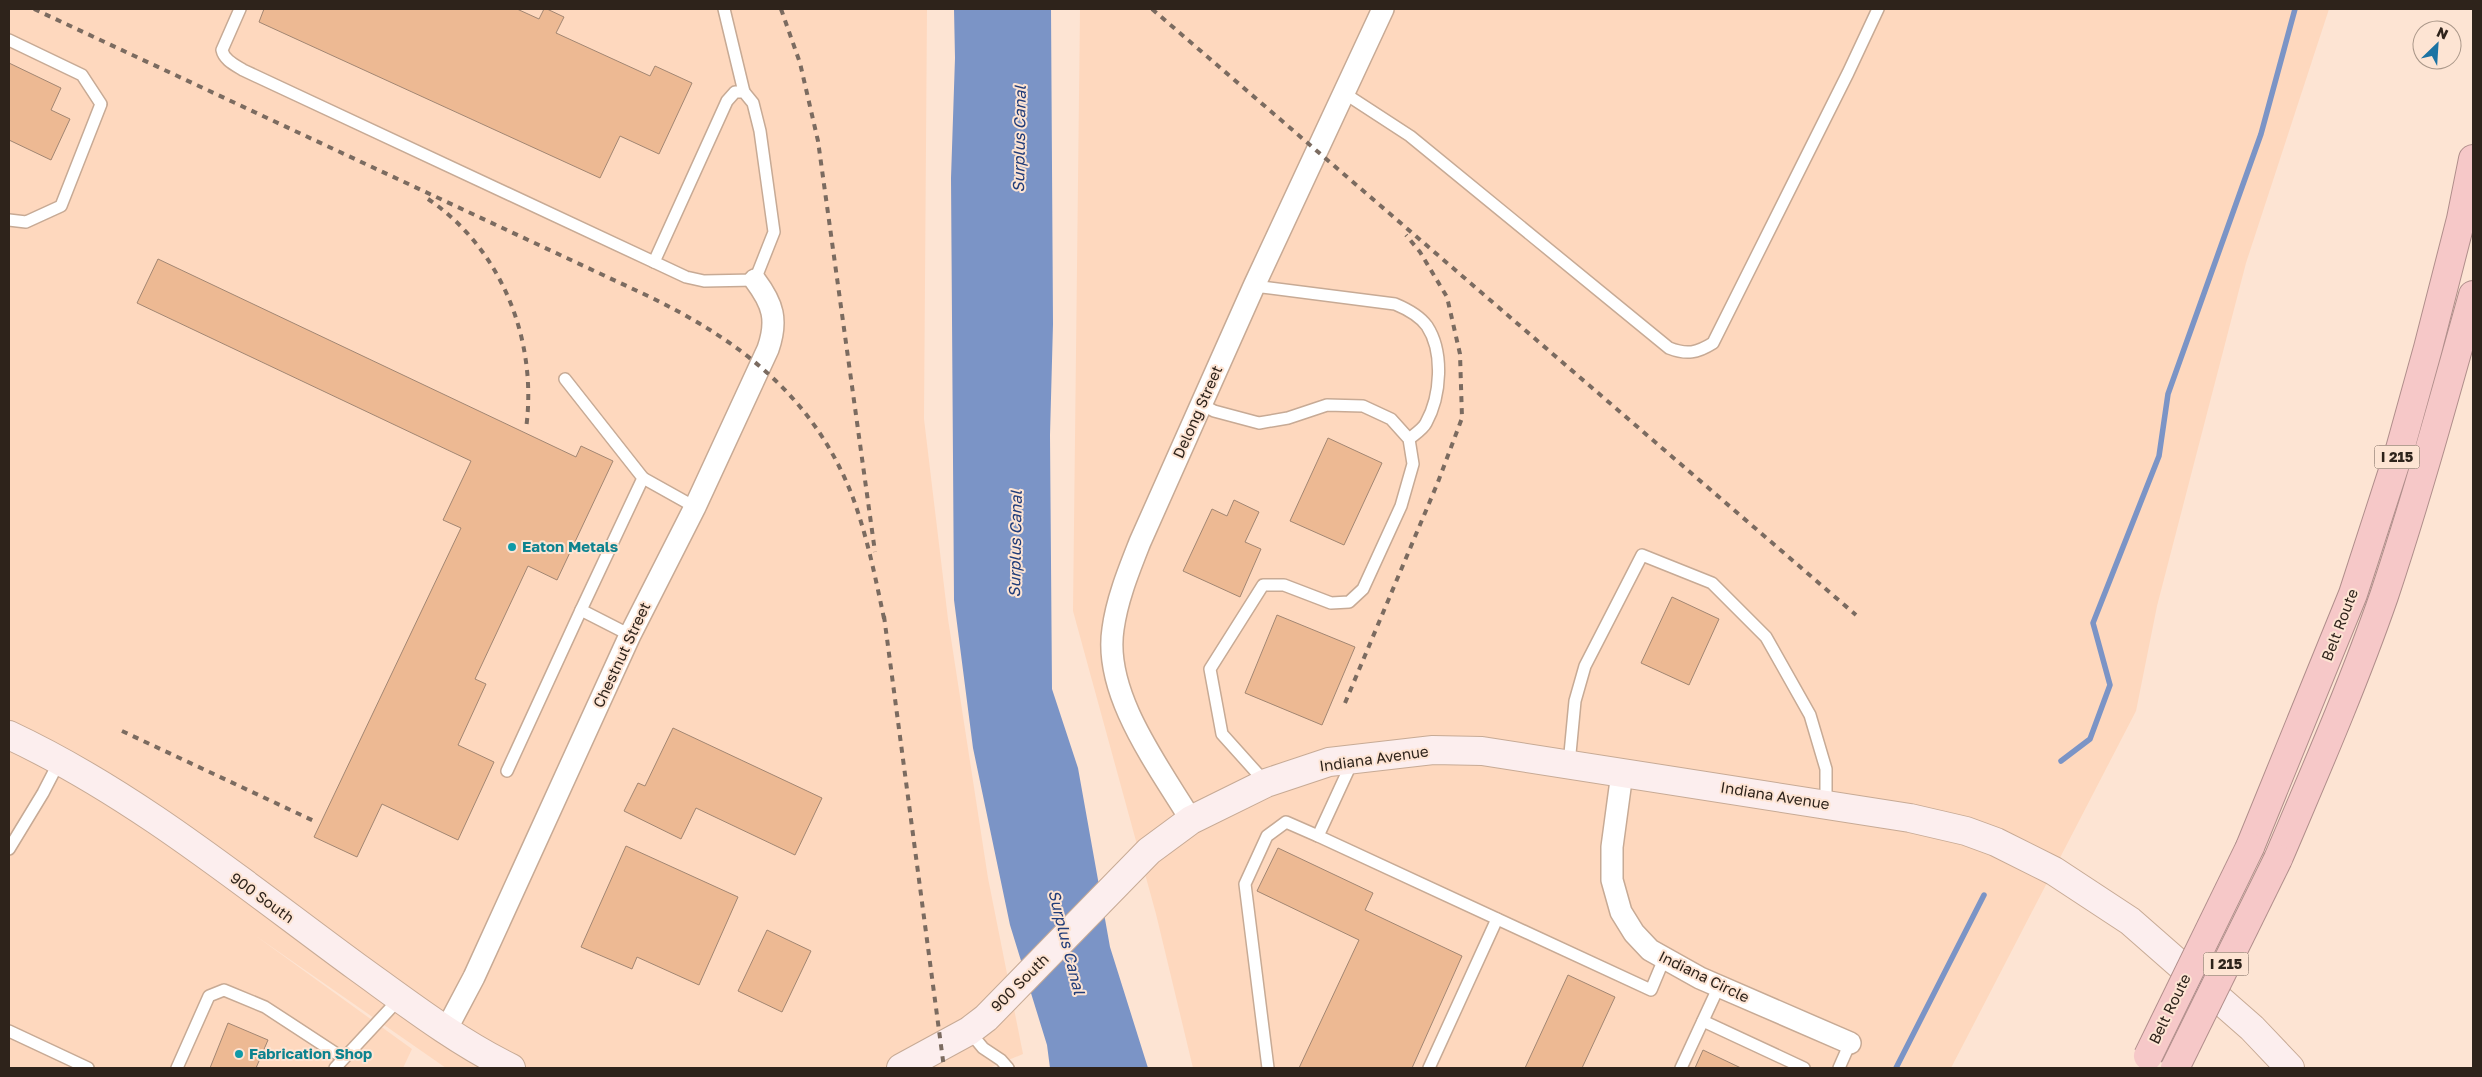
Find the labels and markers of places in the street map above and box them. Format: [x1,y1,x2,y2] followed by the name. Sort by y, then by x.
[522,537,618,555] place label: Eaton Metals
[506,541,518,553] marker: Eaton Metals
[249,1044,372,1062] place label: Fabrication Shop
[233,1048,245,1060] marker: Fabrication Shop

